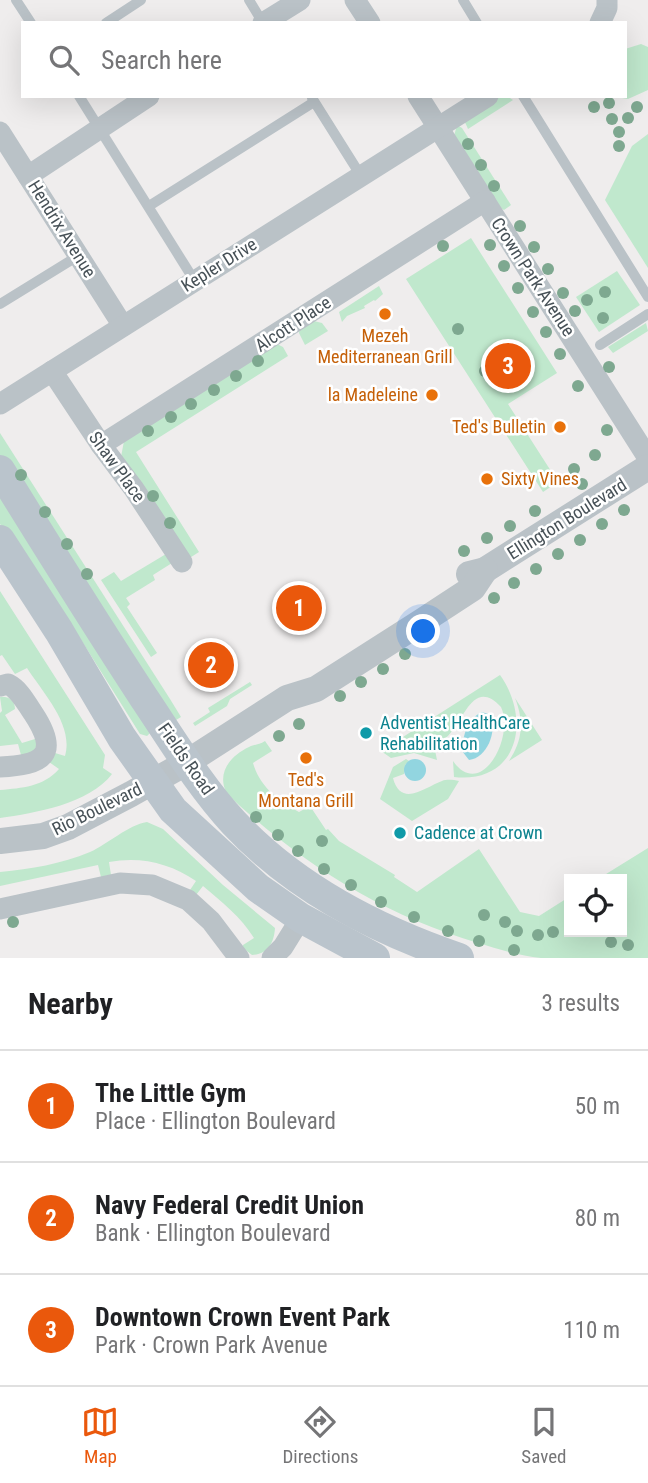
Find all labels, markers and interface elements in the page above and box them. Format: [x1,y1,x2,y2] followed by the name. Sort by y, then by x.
[21,21,627,98] search box
[45,41,83,79] icon: search
[101,45,222,75] text: Search here
[24,176,101,281] street label: Hendrix Avenue
[487,213,580,340] street label: Crown Park Avenue
[177,233,260,296] street label: Kepler Drive
[251,291,335,356] street label: Alcott Place
[377,306,393,322] marker: Mezeh Mediterranean Grill
[317,325,453,367] place label: Mezeh Mediterranean Grill
[485,340,531,392] pin: 3
[328,384,418,405] place label: la Madeleine
[424,387,440,403] marker: la Madeleine
[452,416,546,437] place label: Ted's Bulletin
[552,419,568,435] marker: Ted's Bulletin
[85,427,150,506] street label: Shaw Place
[501,468,579,489] place label: Sixty Vines
[479,471,495,487] marker: Sixty Vines
[503,474,630,564] street label: Ellington Boulevard
[276,582,322,634] pin: 1
[406,614,440,648] your location
[188,639,234,691] pin: 2
[380,712,530,754] place label: Adventist HealthCare Rehabilitation
[154,719,219,799] street label: Fields Road
[358,725,374,741] marker: Adventist HealthCare Rehabilitation
[298,750,314,766] marker: Ted's Montana Grill
[258,769,354,811] place label: Ted's Montana Grill
[48,778,145,839] street label: Rio Boulevard
[414,822,543,843] place label: Cadence at Crown
[392,825,408,841] marker: Cadence at Crown
[564,874,627,937] map controls
[564,874,627,937] button: locate
[28,986,113,1021] text: Nearby
[542,990,620,1017] text: 3 results
[95,1078,246,1108] text: The Little Gym
[45,1093,57,1120] text: 1
[575,1093,620,1120] text: 50 m
[95,1108,336,1135] text: Place · Ellington Boulevard
[95,1190,364,1220] text: Navy Federal Credit Union
[45,1205,57,1232] text: 2
[575,1205,620,1232] text: 80 m
[95,1220,331,1247] text: Bank · Ellington Boulevard
[95,1302,390,1332] text: Downtown Crown Event Park
[45,1317,57,1344] text: 3
[563,1317,620,1344] text: 110 m
[95,1332,327,1359] text: Park · Crown Park Avenue
[81,1403,119,1468] tab: Map
[282,1403,358,1468] tab: Directions
[521,1403,567,1468] tab: Saved

